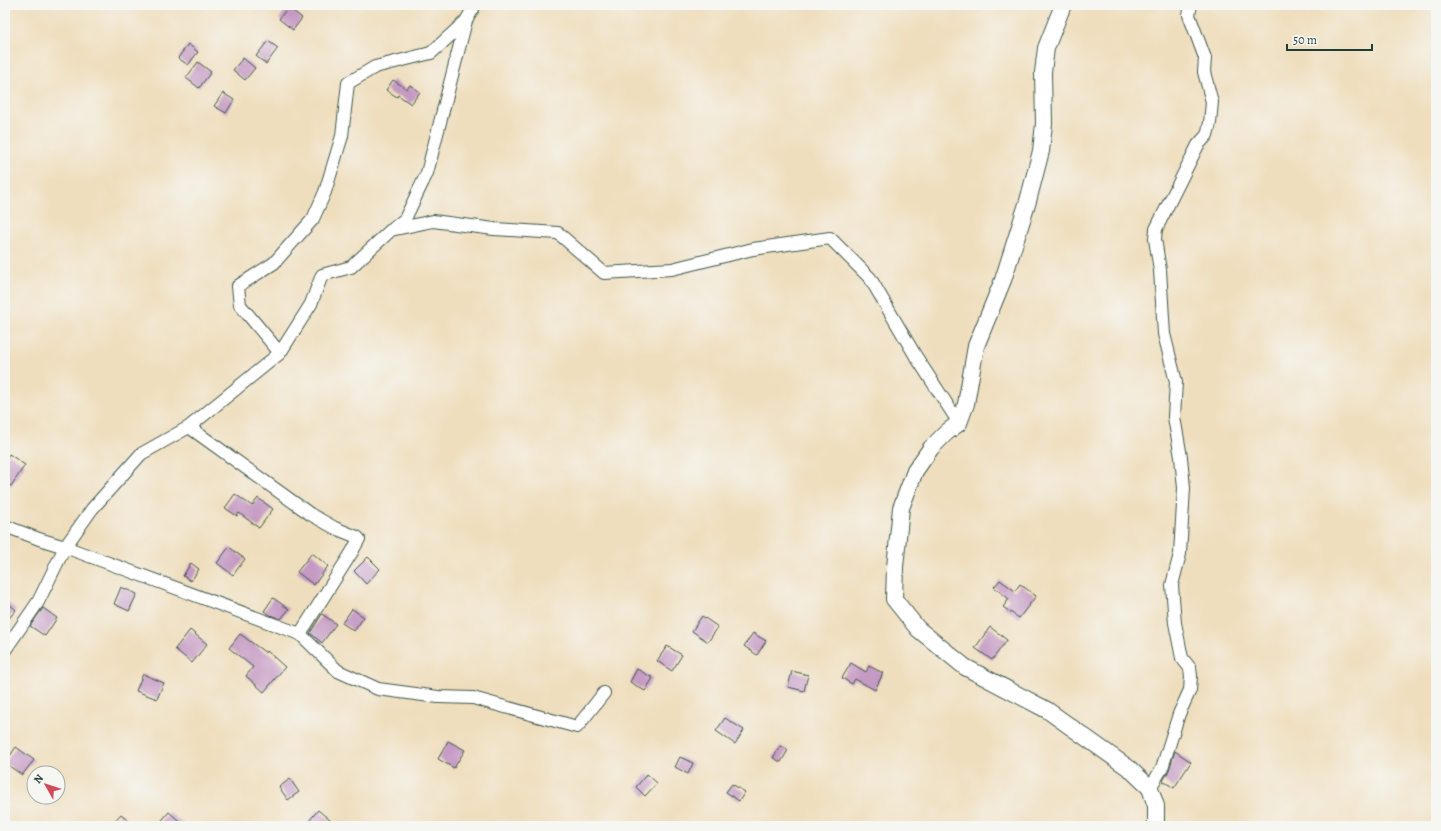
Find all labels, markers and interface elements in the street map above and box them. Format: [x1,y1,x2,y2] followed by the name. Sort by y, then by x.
[1287,26,1372,52] scale bar
[1293,32,1317,48] text: 50 m
[26,765,66,805] north arrow
[30,771,47,787] text: N

